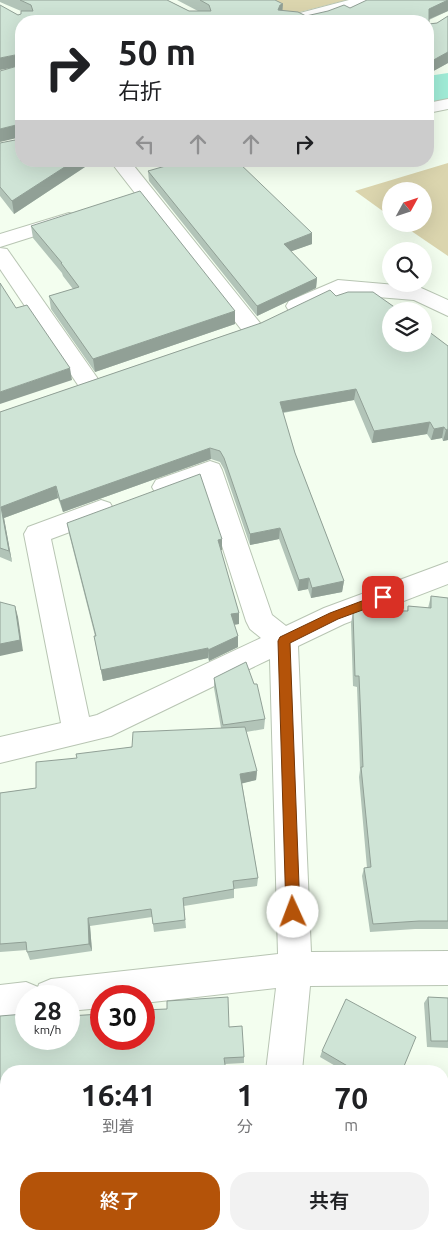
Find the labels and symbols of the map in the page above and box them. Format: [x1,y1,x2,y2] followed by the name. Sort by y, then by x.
[382,182,432,232] north arrow
[362,576,404,618] pin
[266,885,318,937] position arrow
[90,985,155,1050] speed limit sign: 30

